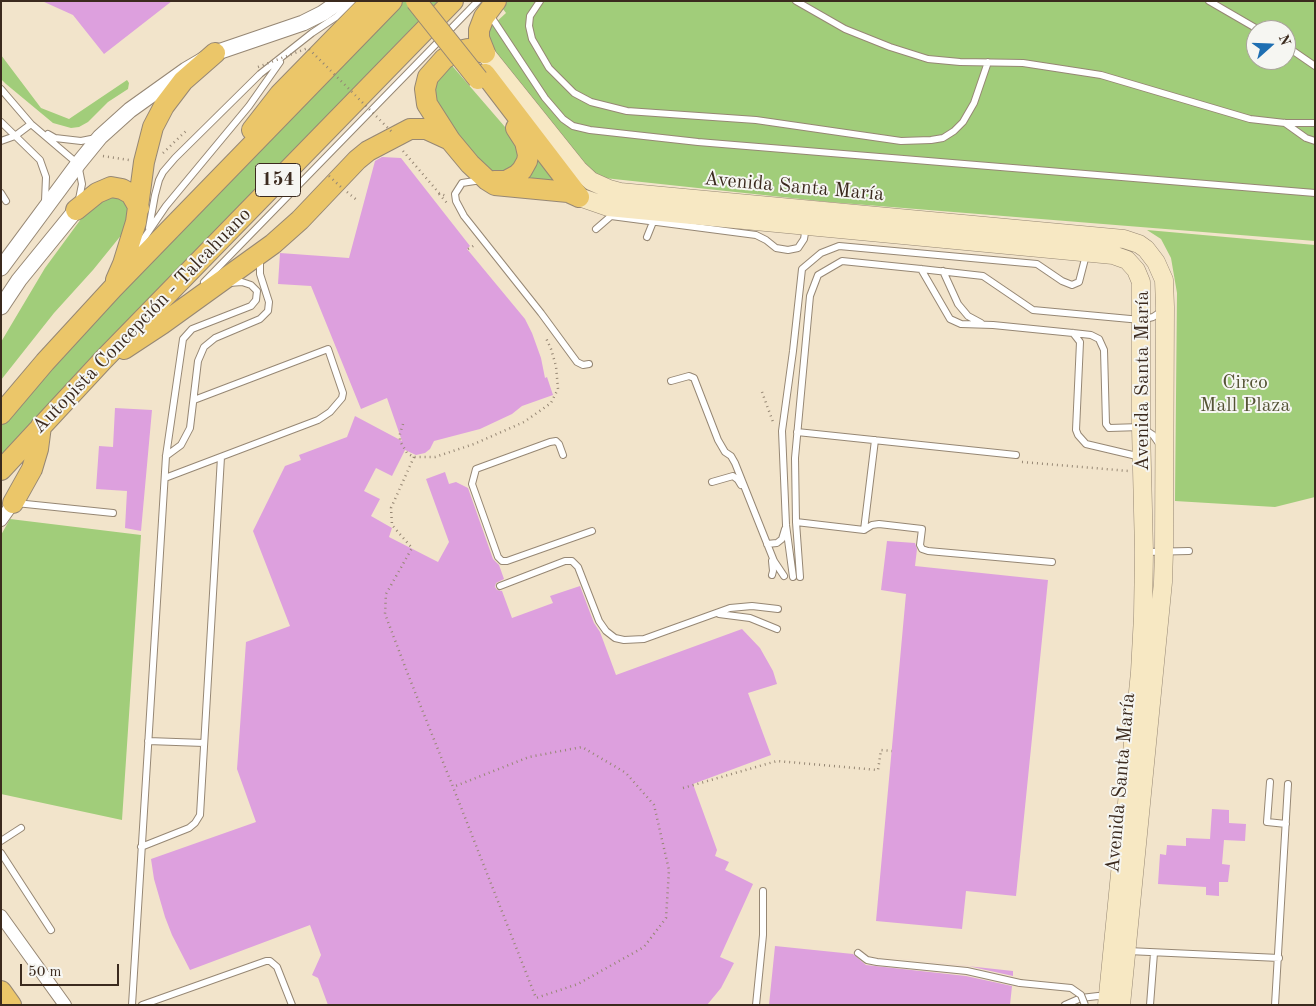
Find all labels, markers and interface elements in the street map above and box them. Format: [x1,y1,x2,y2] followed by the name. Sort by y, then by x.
[1246,20,1296,70] north arrow
[1276,33,1293,48] text: N
[256,164,300,196] road number: 154
[703,167,885,207] street label: Avenida Santa María
[27,203,257,439] street label: Autopista Concepción - Talcahuano
[1131,291,1155,471] street label: Avenida Santa María
[1200,371,1290,418] park label: Circo Mall Plaza
[1101,692,1141,874] street label: Avenida Santa María
[22,954,121,986] scale bar
[28,965,62,980] text: 50 m

